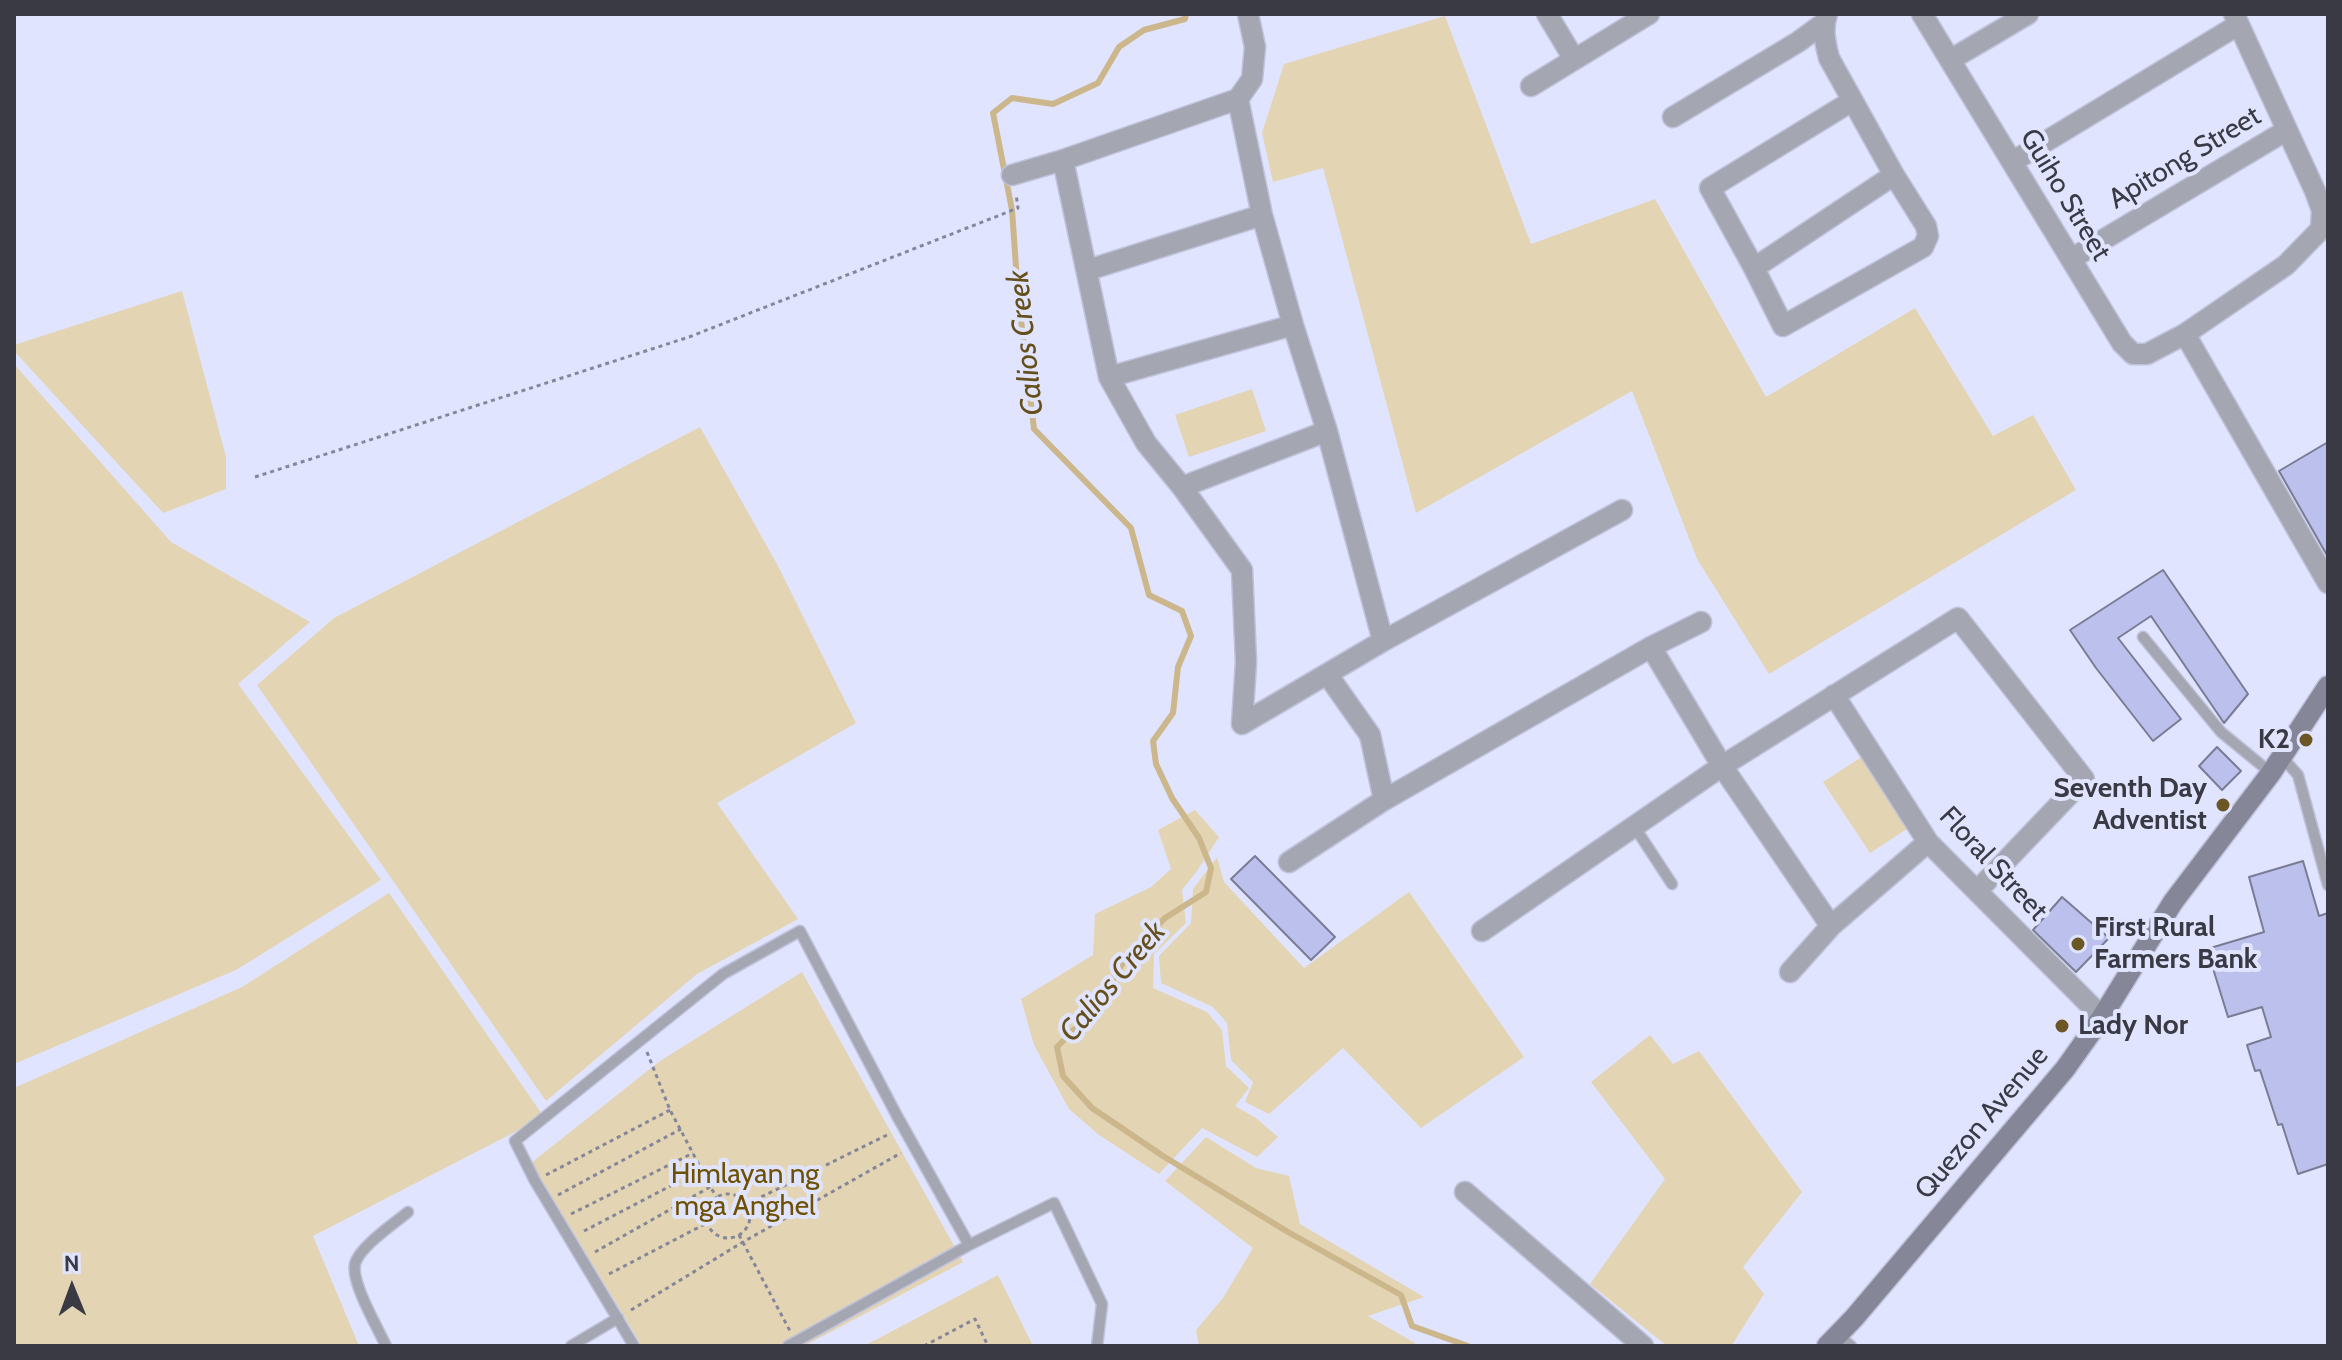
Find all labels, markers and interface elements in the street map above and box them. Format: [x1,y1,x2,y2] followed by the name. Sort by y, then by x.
[2103,99,2267,217] street label: Apitong Street
[2012,123,2118,267] street label: Guiho Street
[1000,269,1052,417] water label: Calios Creek
[2258,723,2290,757] place label: K2
[2297,731,2315,749] marker: K2
[2053,772,2207,838] place label: Seventh Day Adventist
[2214,796,2232,814] marker: Seventh Day Adventist
[1932,800,2054,928] street label: Floral Street
[2094,911,2257,977] place label: First Rural Farmers Bank
[1052,915,1174,1049] water label: Calios Creek
[2069,935,2087,953] marker: First Rural Farmers Bank
[2078,1009,2188,1043] place label: Lady Nor
[2053,1017,2071,1035] marker: Lady Nor
[1908,1040,2056,1206] street label: Quezon Avenue
[671,1158,819,1224] park label: Himlayan ng mga Anghel
[32,1248,112,1328] north arrow
[64,1250,80,1277] text: N

